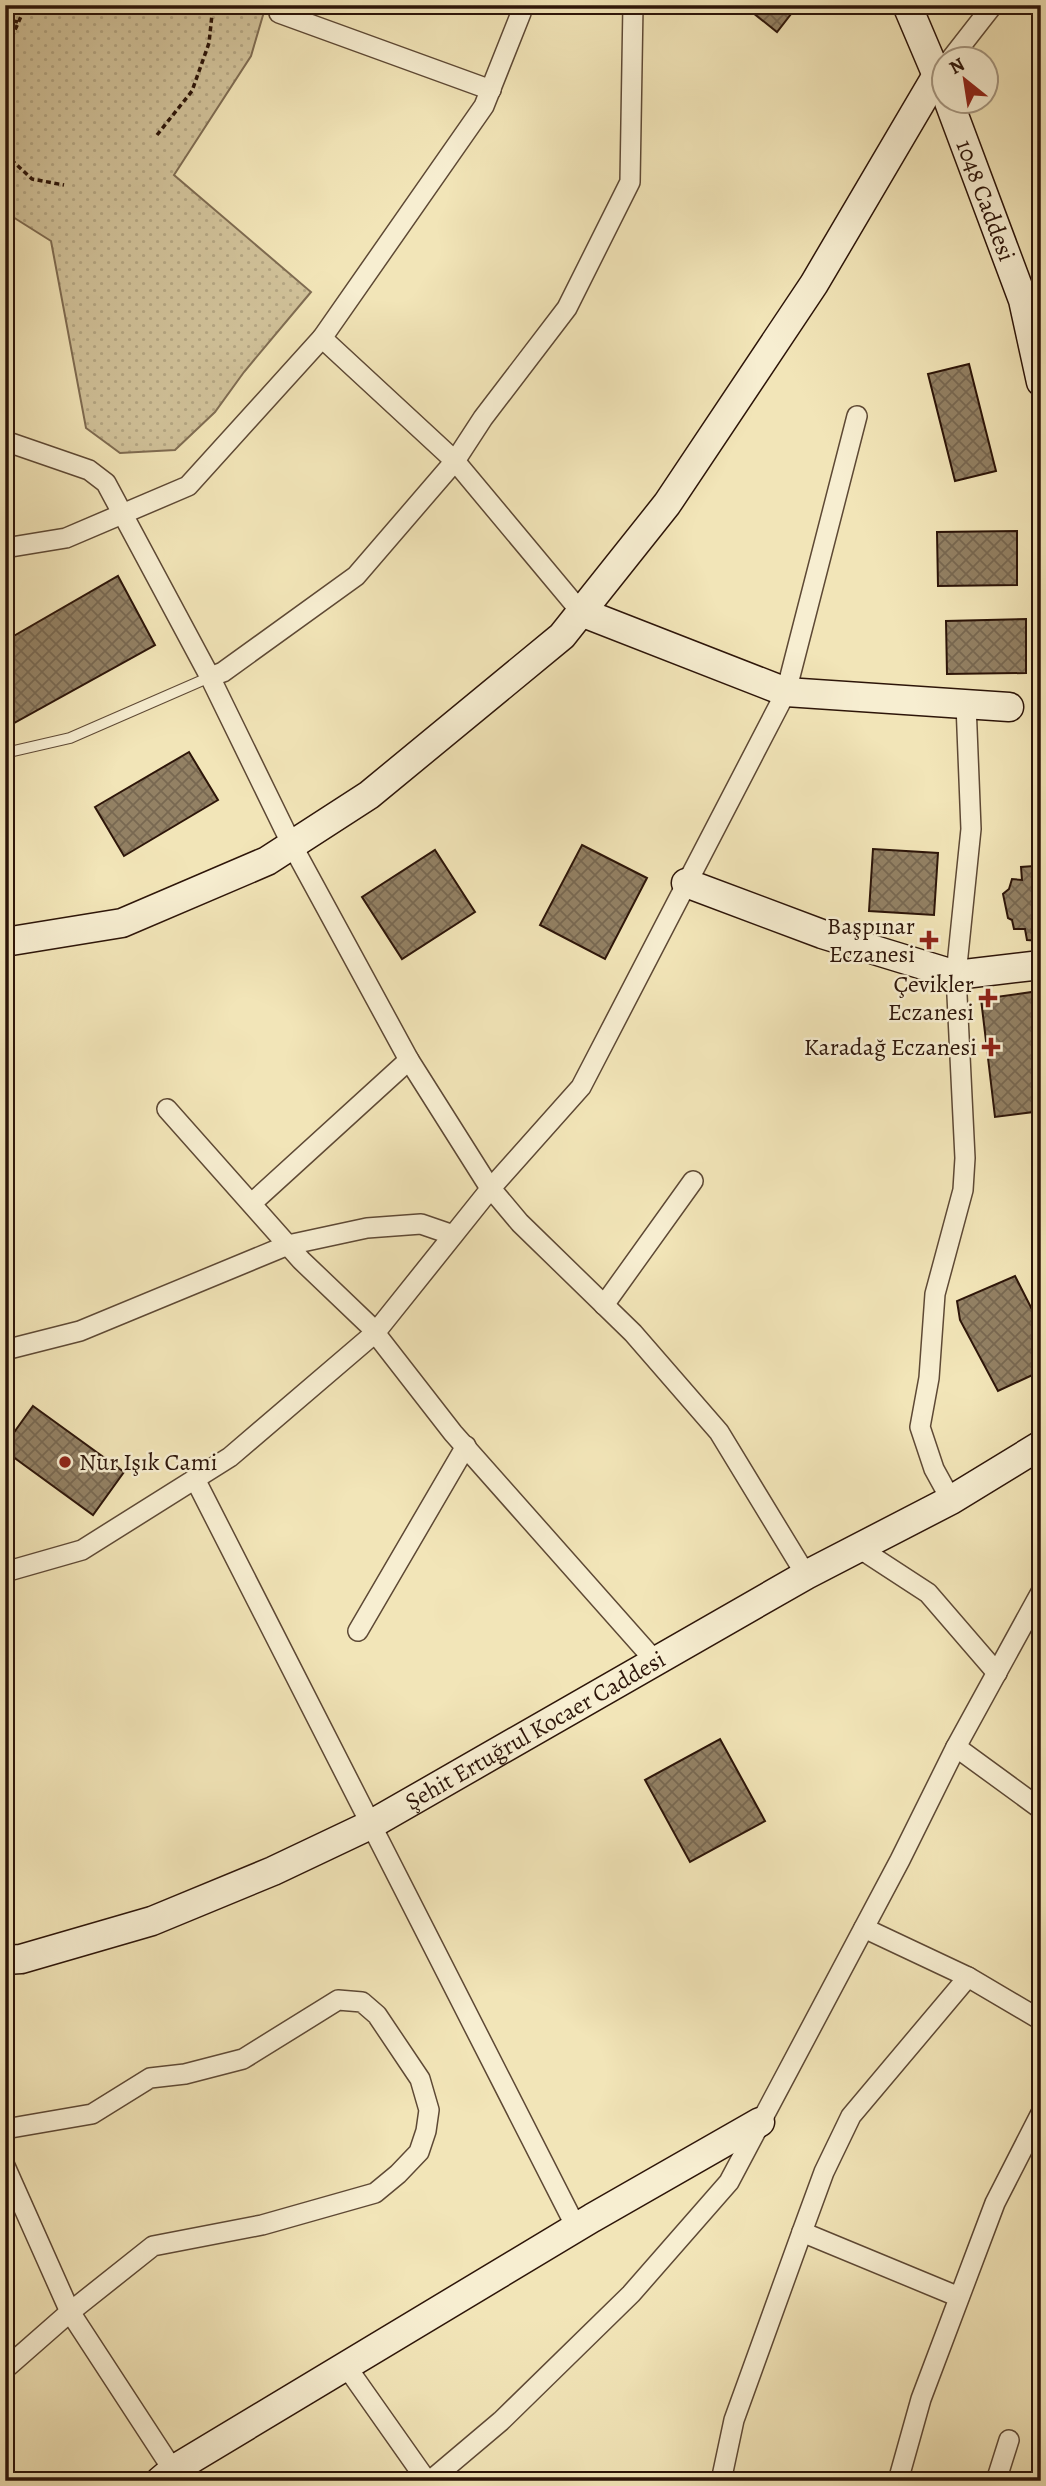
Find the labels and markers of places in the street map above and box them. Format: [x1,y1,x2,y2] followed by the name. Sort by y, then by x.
[827,910,915,970] place label: Başpınar Eczanesi
[921,932,937,948] marker: Başpınar Eczanesi
[888,968,974,1028] place label: Çevikler Eczanesi
[980,990,996,1006] marker: Çevikler Eczanesi
[804,1031,977,1063] place label: Karadağ Eczanesi
[983,1039,999,1055] marker: Karadağ Eczanesi
[79,1446,217,1478] place label: Nur Işık Cami
[57,1454,73,1470] marker: Nur Işık Cami

